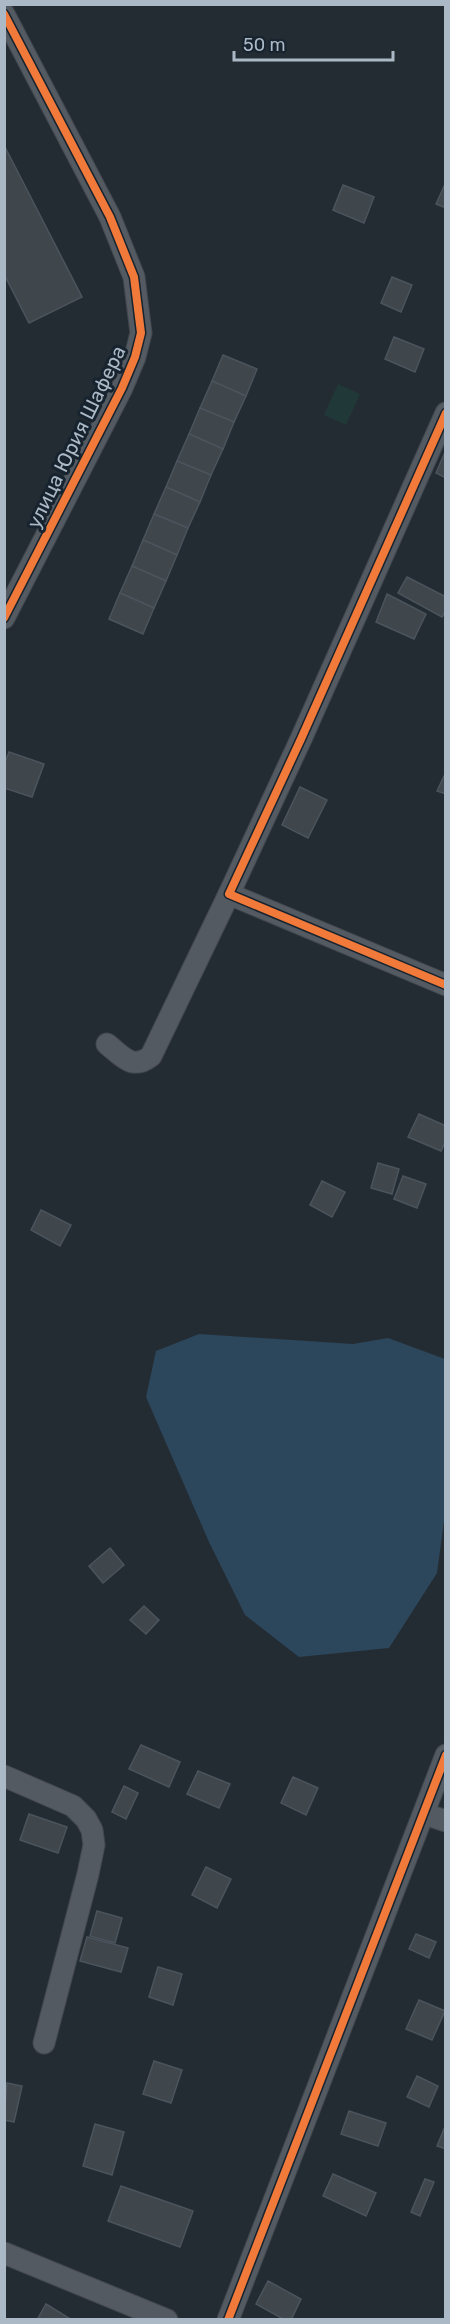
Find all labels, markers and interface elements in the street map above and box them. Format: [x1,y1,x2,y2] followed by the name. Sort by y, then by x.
[234,24,393,62] scale bar
[243,34,286,56] text: 50 m
[21,342,131,532] street label: улица Юрия Шафера

